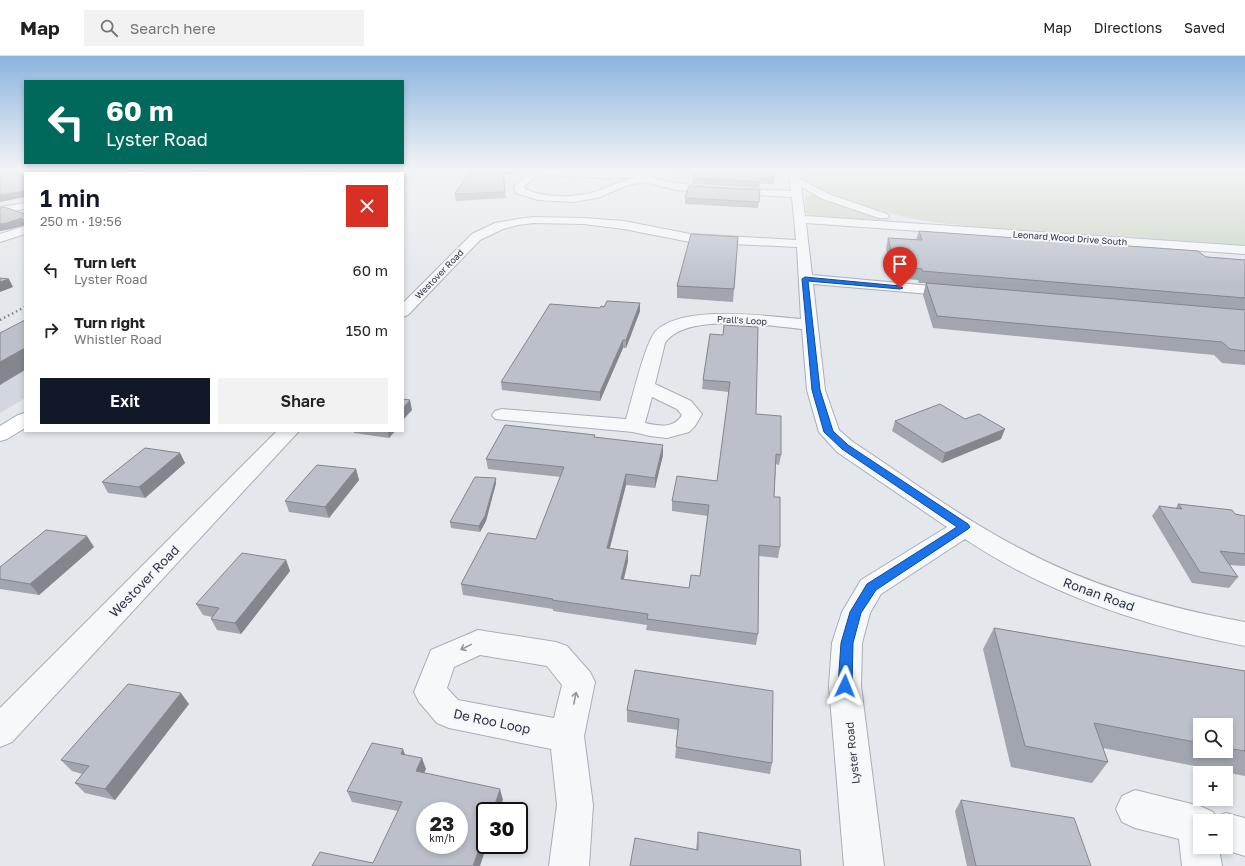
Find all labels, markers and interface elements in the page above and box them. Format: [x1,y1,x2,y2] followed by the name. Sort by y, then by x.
[84,10,364,46] search box
[20,16,60,39] text: Map
[98,17,120,39] icon: search
[130,19,216,37] text: Search here
[1043,19,1072,36] text: Map
[1094,19,1162,36] text: Directions
[1184,19,1225,36] text: Saved
[106,94,173,127] text: 60 m
[40,96,92,148] icon: left
[106,128,208,150] text: Lyster Road
[40,183,100,212] text: 1 min
[346,185,388,227] button: close
[40,213,122,229] text: 250 m · 19:56
[1012,229,1128,247] street label: Leonard Wood Drive South
[412,247,466,301] street label: Westover Road
[883,247,917,288] pin
[74,253,136,271] text: Turn left
[889,253,911,275] icon: arrive
[40,259,62,281] icon: left
[353,261,388,279] text: 60 m
[74,271,147,287] text: Lyster Road
[74,313,145,331] text: Turn right
[717,313,768,327] street label: Prall's Loop
[40,319,62,341] icon: right
[346,321,388,339] text: 150 m
[74,331,162,347] text: Whistler Road
[40,378,210,424] button: Exit
[218,378,388,424] button: Share
[106,542,182,620] street label: Westover Road
[1061,574,1137,614] street label: Ronan Road
[461,644,473,652] one-way arrow
[824,665,866,707] position arrow
[572,692,580,705] one-way arrow
[452,705,532,737] street label: De Roo Loop
[1193,718,1233,854] map controls
[1193,718,1233,758] button: search
[842,721,862,785] street label: Lyster Road
[1193,766,1233,806] button: +
[476,802,528,854] speed limit sign: 30
[430,811,454,835] text: 23
[1193,814,1233,854] button: −
[429,832,455,844] text: km/h

